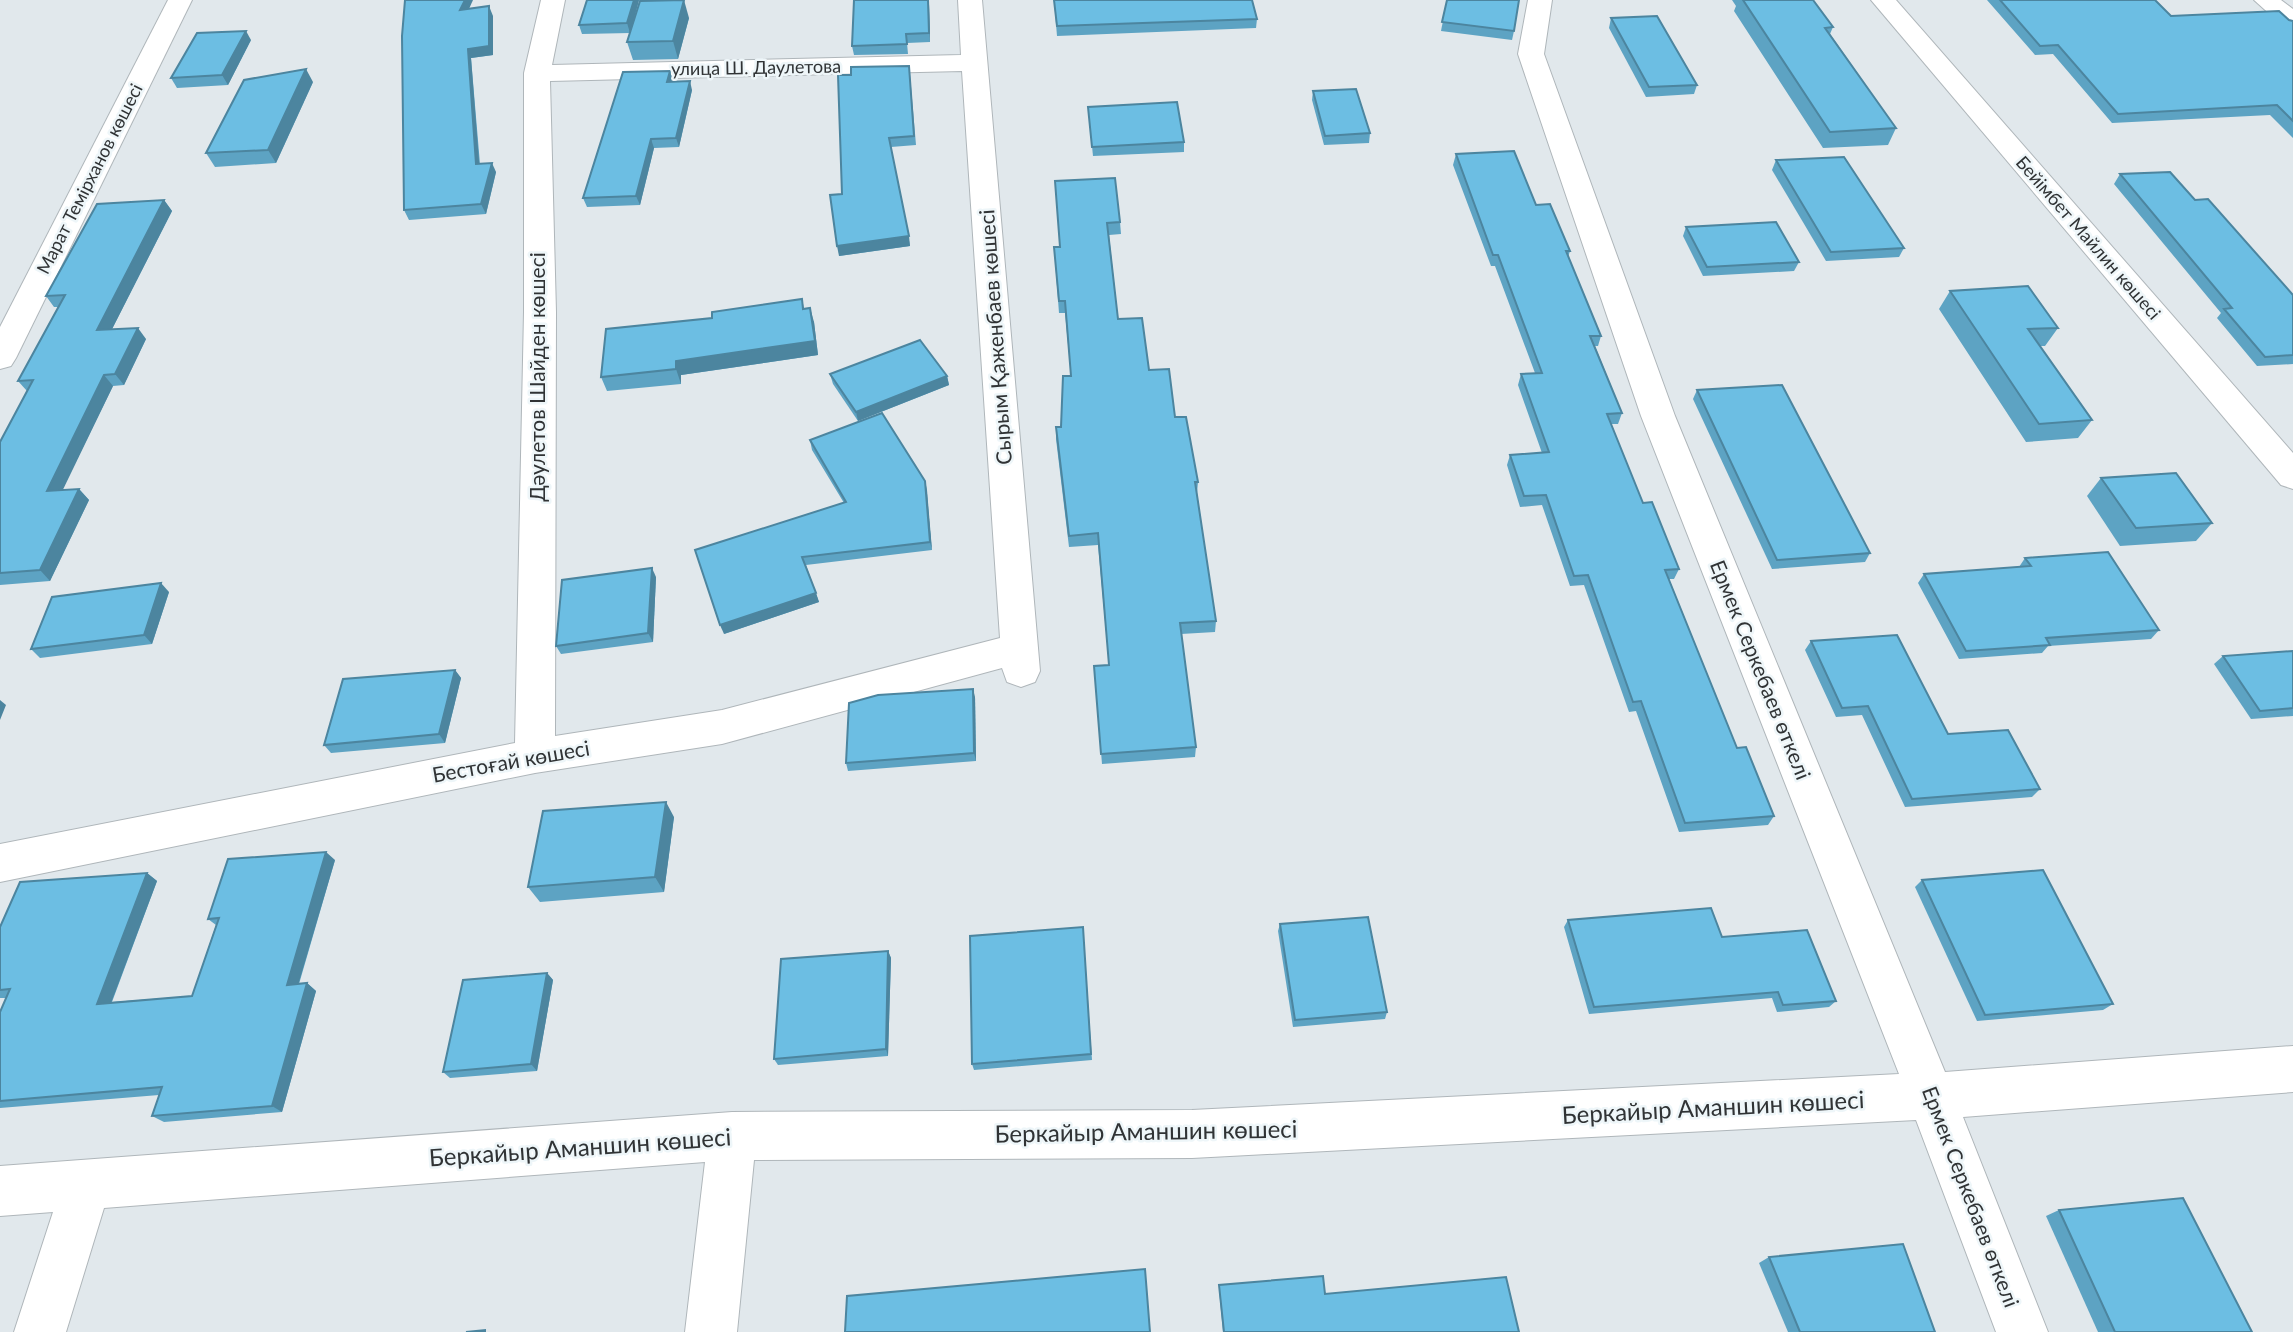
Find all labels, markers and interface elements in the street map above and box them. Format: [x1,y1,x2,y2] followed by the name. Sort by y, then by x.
[671,55,841,79] street label: улица Ш. Даулетова
[31,80,147,277] street label: Марат Темірханов көшесі
[2012,151,2166,324] street label: Бейімбет Майлин көшесі
[973,209,1016,466] street label: Сырым Қаженбаев көшесі
[524,252,549,502] street label: Дәулетов Шайден көшесі
[1706,556,1817,783] street label: Ермек Серкебаев өткелі
[430,734,591,787] street label: Бестоғай көшесі
[1918,1083,2025,1310] street label: Ермек Серкебаев өткелі
[1561,1084,1865,1129] street label: Беркайыр Аманшин көшесі
[994,1113,1298,1148] street label: Беркайыр Аманшин көшесі
[428,1121,732,1172] street label: Беркайыр Аманшин көшесі

